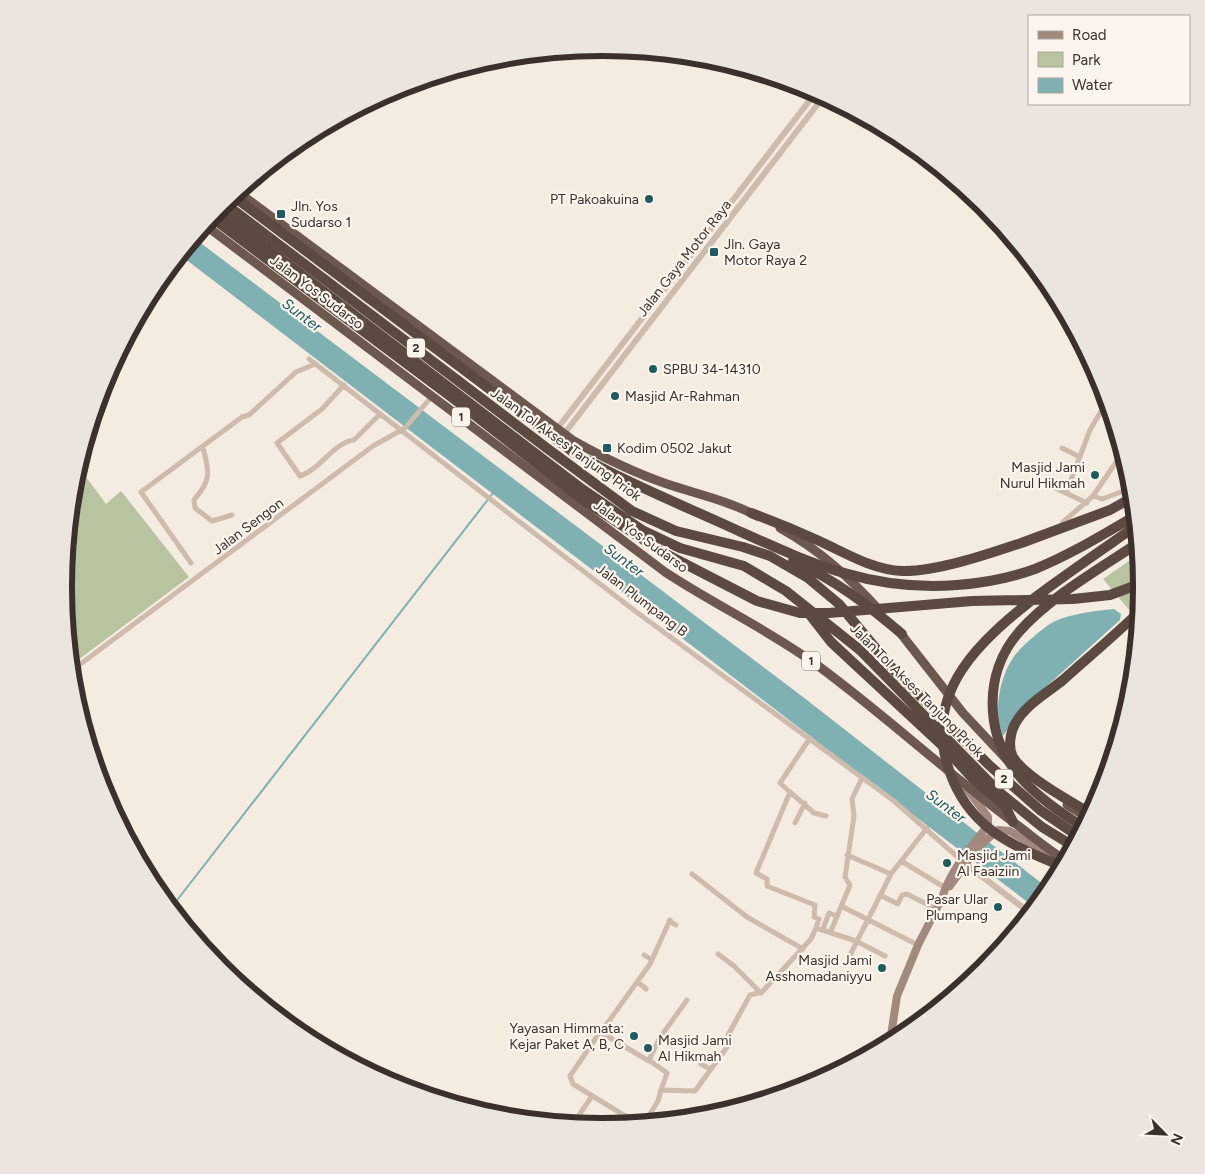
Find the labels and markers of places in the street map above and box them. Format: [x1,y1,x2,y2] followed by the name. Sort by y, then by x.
[550,191,639,208] place label: PT Pakoakuina
[643,193,655,205] marker: PT Pakoakuina
[291,198,351,231] place label: Jln. Yos Sudarso 1
[275,208,287,220] marker: Jln. Yos Sudarso 1
[724,236,807,269] place label: Jln. Gaya Motor Raya 2
[708,246,720,258] marker: Jln. Gaya Motor Raya 2
[663,361,761,378] place label: SPBU 34-14310
[647,363,659,375] marker: SPBU 34-14310
[625,388,740,405] place label: Masjid Ar-Rahman
[609,390,621,402] marker: Masjid Ar-Rahman
[617,440,732,457] place label: Kodim 0502 Jakut
[601,442,613,454] marker: Kodim 0502 Jakut
[1000,459,1085,492] place label: Masjid Jami Nurul Hikmah
[1089,469,1101,481] marker: Masjid Jami Nurul Hikmah
[957,847,1031,880] place label: Masjid Jami Al Faaiziin
[941,857,953,869] marker: Masjid Jami Al Faaiziin
[926,891,988,924] place label: Pasar Ular Plumpang
[992,901,1004,913] marker: Pasar Ular Plumpang
[766,952,872,985] place label: Masjid Jami Asshomadaniyyu
[876,962,888,974] marker: Masjid Jami Asshomadaniyyu
[509,1020,624,1053] place label: Yayasan Himmata: Kejar Paket A, B, C
[628,1030,640,1042] marker: Yayasan Himmata: Kejar Paket A, B, C
[658,1032,732,1065] place label: Masjid Jami Al Hikmah
[642,1042,654,1054] marker: Masjid Jami Al Hikmah

